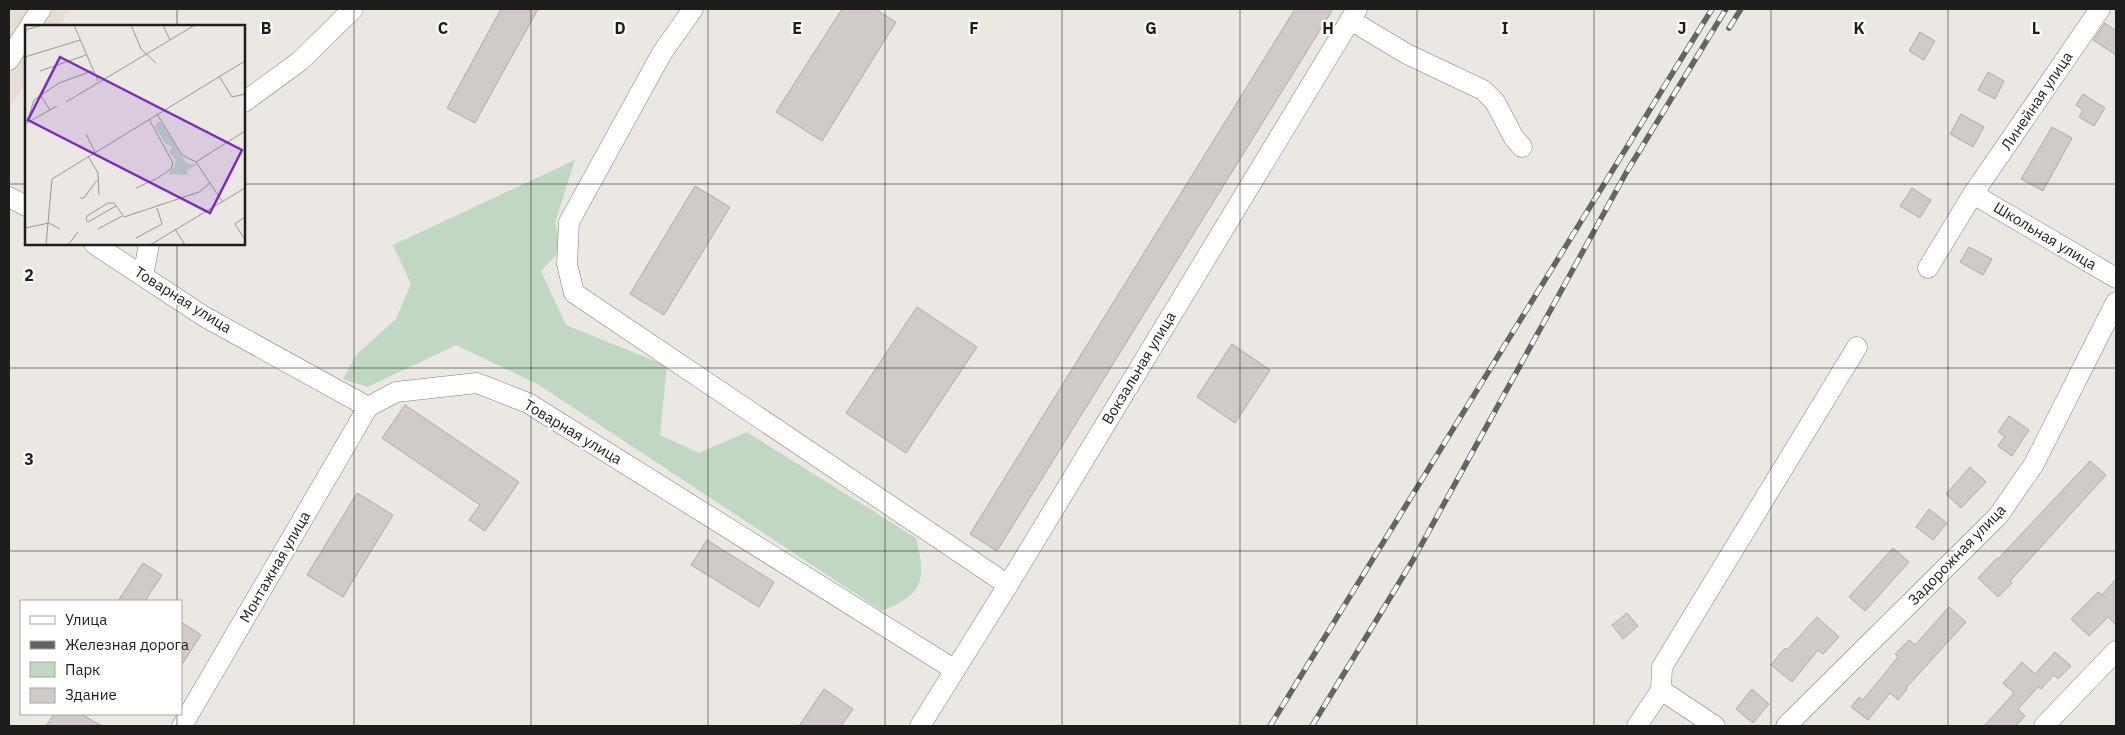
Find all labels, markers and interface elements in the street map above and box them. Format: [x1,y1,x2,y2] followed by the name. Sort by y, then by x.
[261,18,272,38] text: B
[438,18,448,38] text: C
[614,18,626,38] text: D
[792,18,802,38] text: E
[969,18,979,38] text: F
[1145,18,1157,38] text: G
[1322,18,1334,38] text: H
[1502,18,1509,38] text: I
[1678,18,1686,38] text: J
[1853,18,1865,38] text: K
[2032,18,2040,38] text: L
[25,25,245,245] inset map
[1997,48,2077,154] street label: Линейная улица
[1990,197,2100,274] street label: Школьная улица
[131,262,235,337] street label: Товарная улица
[24,265,34,285] text: 2
[1097,308,1180,428] street label: Вокзальная улица
[521,395,626,468] street label: Товарная улица
[24,449,34,469] text: 3
[1904,500,2010,609] street label: Задорожная улица
[235,508,314,626] street label: Монтажная улица
[20,600,182,715] legend
[65,610,107,629] text: Улица
[65,635,189,654] text: Железная дорога
[65,660,100,679] text: Парк
[65,685,117,704] text: Здание

